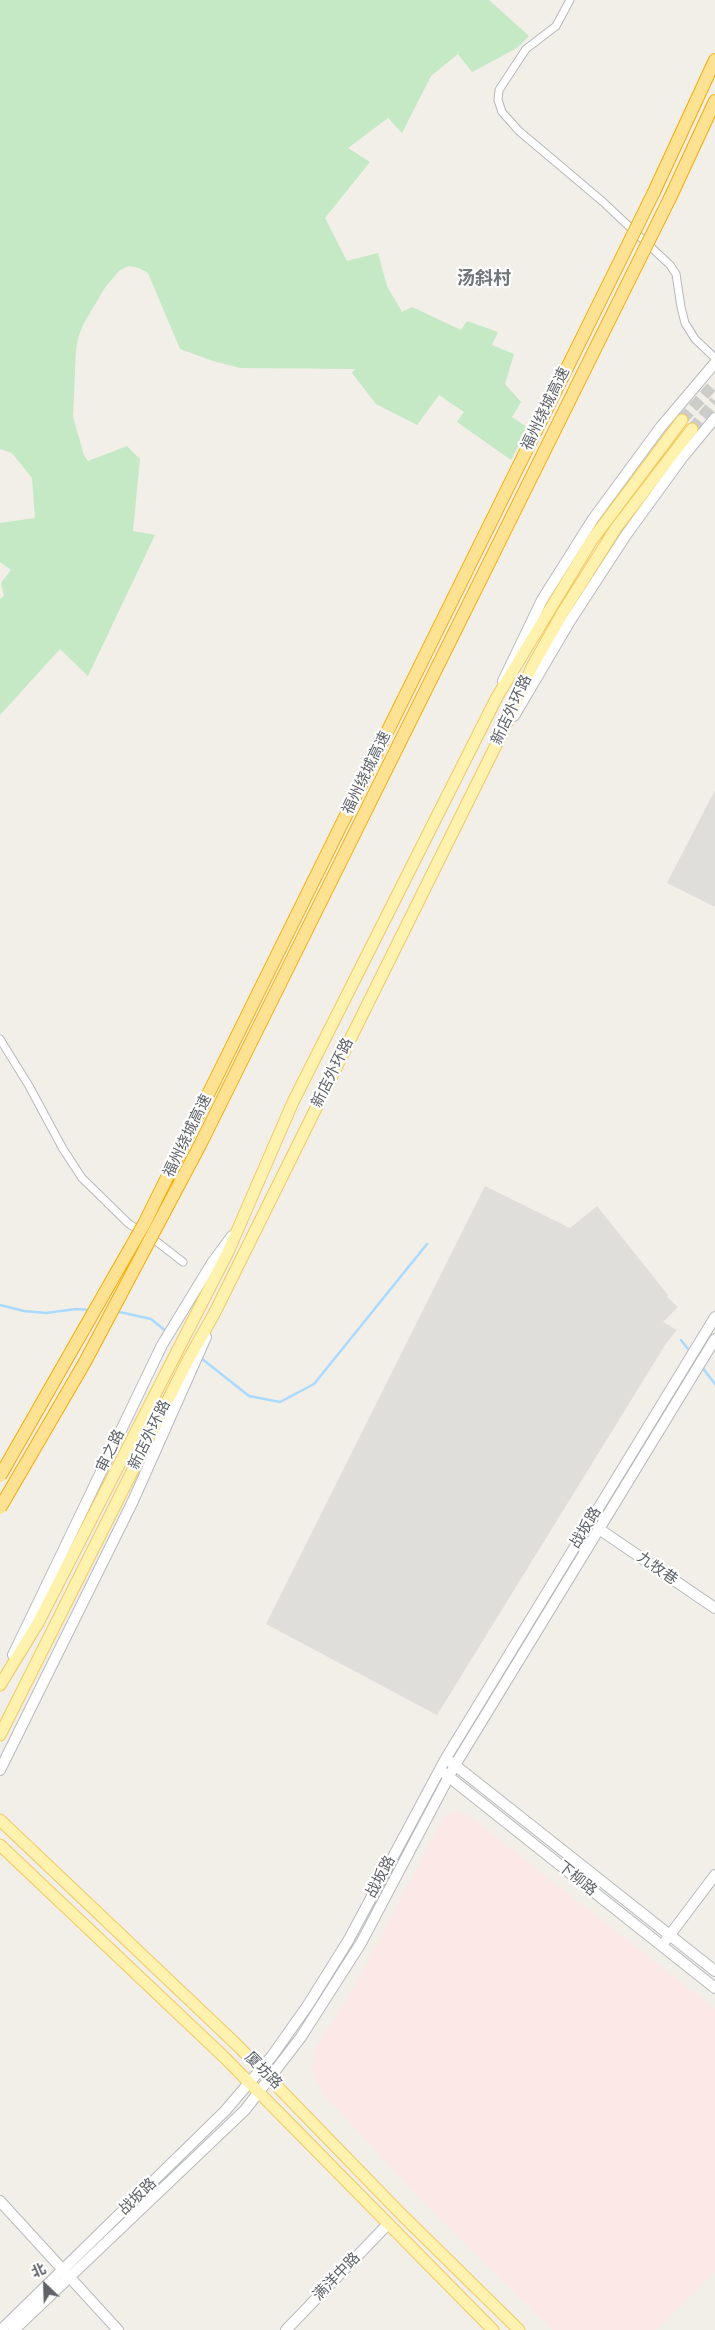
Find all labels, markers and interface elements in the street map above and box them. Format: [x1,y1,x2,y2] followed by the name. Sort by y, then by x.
[457,268,511,290] district label: 汤斜村
[518,365,574,453] street label: 福州绕城高速
[488,672,536,748] street label: 新店外环路
[339,729,395,817] street label: 福州绕城高速
[308,1035,358,1111] street label: 新店外环路
[160,1092,216,1180] street label: 福州绕城高速
[125,1397,175,1473] street label: 新店外环路
[93,1427,129,1475] street label: 审之路
[567,1504,605,1552] street label: 战坂路
[633,1549,681,1589] street label: 九牧巷
[362,1853,400,1901] street label: 战坂路
[554,1858,600,1900] street label: 下柳路
[241,2049,285,2093] street label: 厦坊路
[116,2175,160,2219] street label: 战坂路
[310,2249,364,2305] street label: 满洋中路
[20,2260,70,2310] north arrow
[29,2260,49,2281] text: 北

